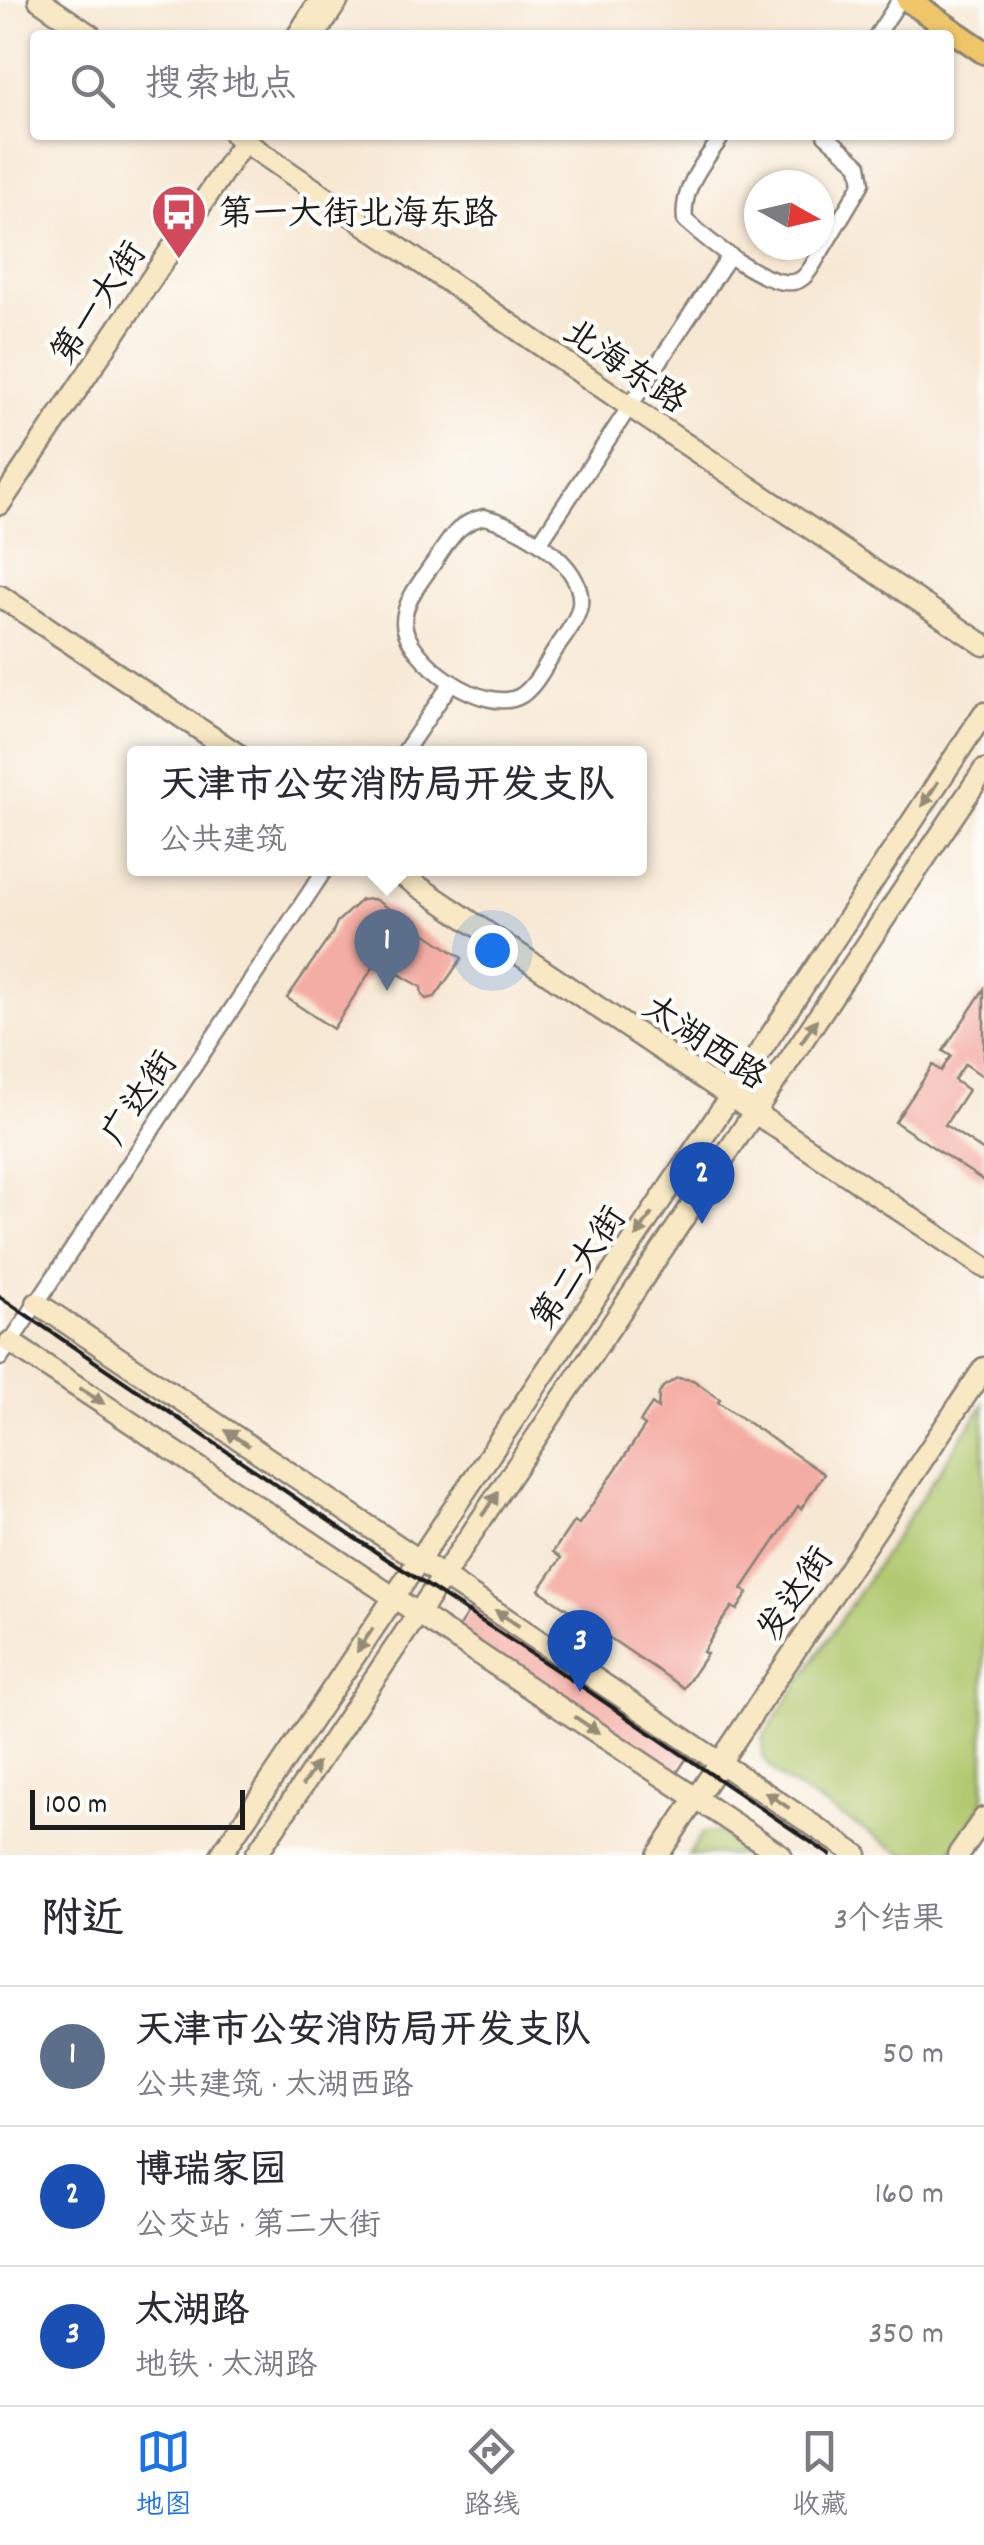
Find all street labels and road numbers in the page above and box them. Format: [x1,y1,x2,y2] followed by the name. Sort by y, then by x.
[41,233,161,377] street label: 第一大街
[551,309,695,429] street label: 北海东路
[631,985,775,1105] street label: 太湖西路
[92,1042,192,1157] street label: 广达街
[521,1198,641,1342] street label: 第二大街
[748,1538,848,1653] street label: 发达街

